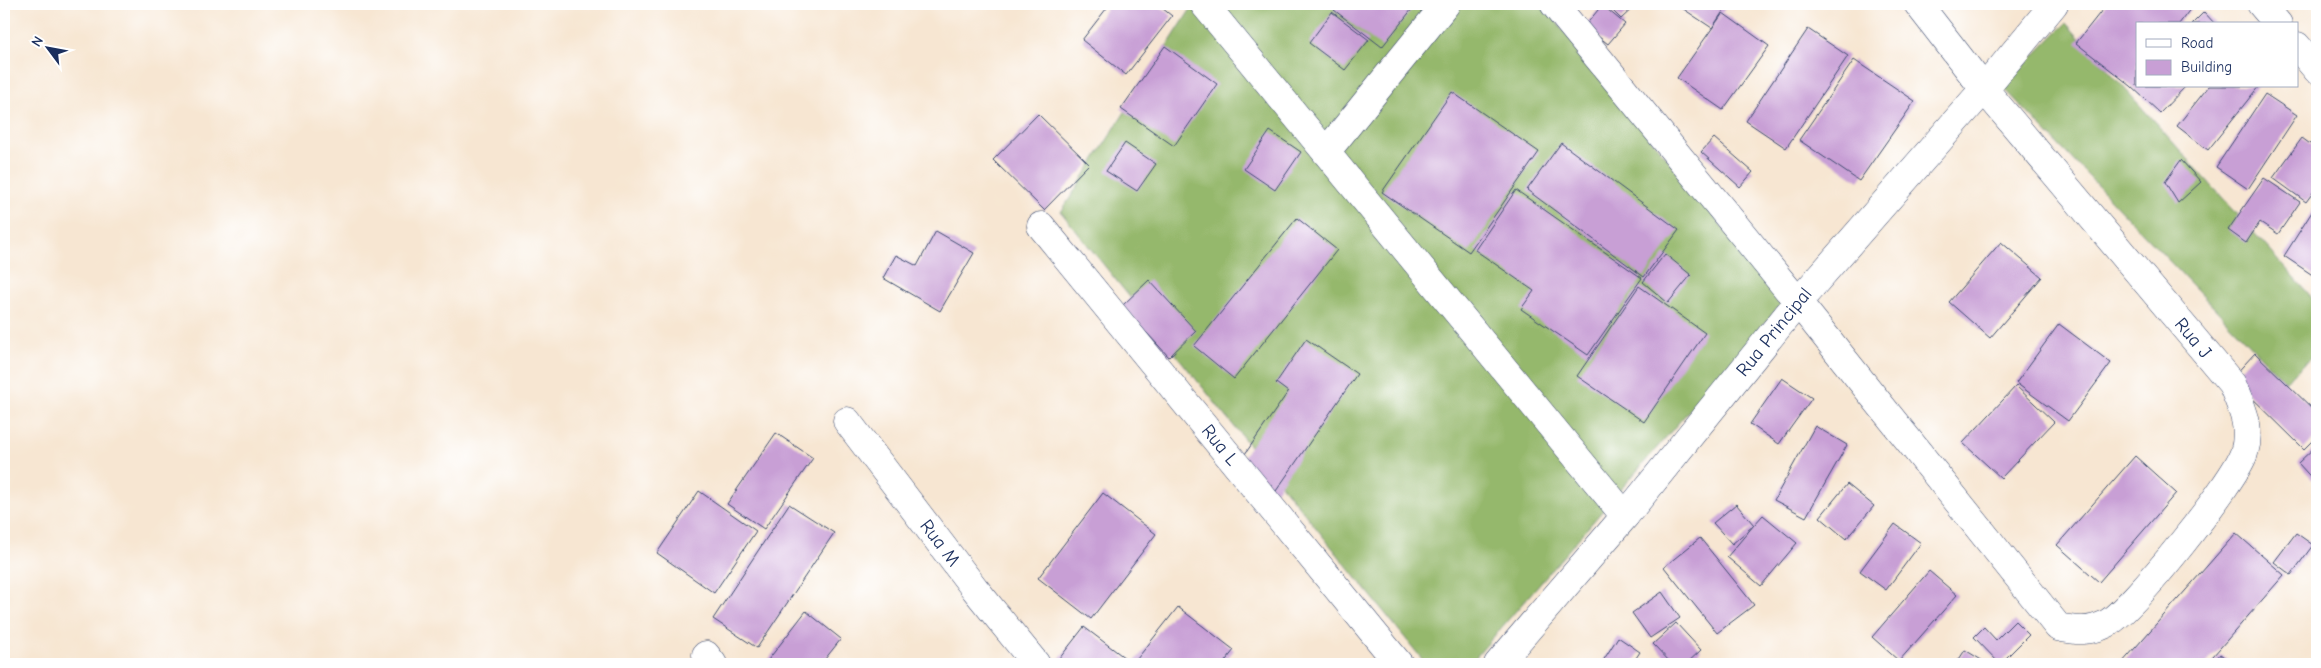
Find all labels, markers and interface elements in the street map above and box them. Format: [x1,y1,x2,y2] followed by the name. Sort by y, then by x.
[22,22,72,72] north arrow
[2136,22,2298,88] legend
[28,33,47,50] text: N
[2181,34,2213,52] text: Road
[2181,58,2232,76] text: Building
[1732,283,1816,381] street label: Rua Principal
[2170,313,2216,363] street label: Rua J
[1197,420,1244,470] street label: Rua L
[915,515,965,571] street label: Rua M

